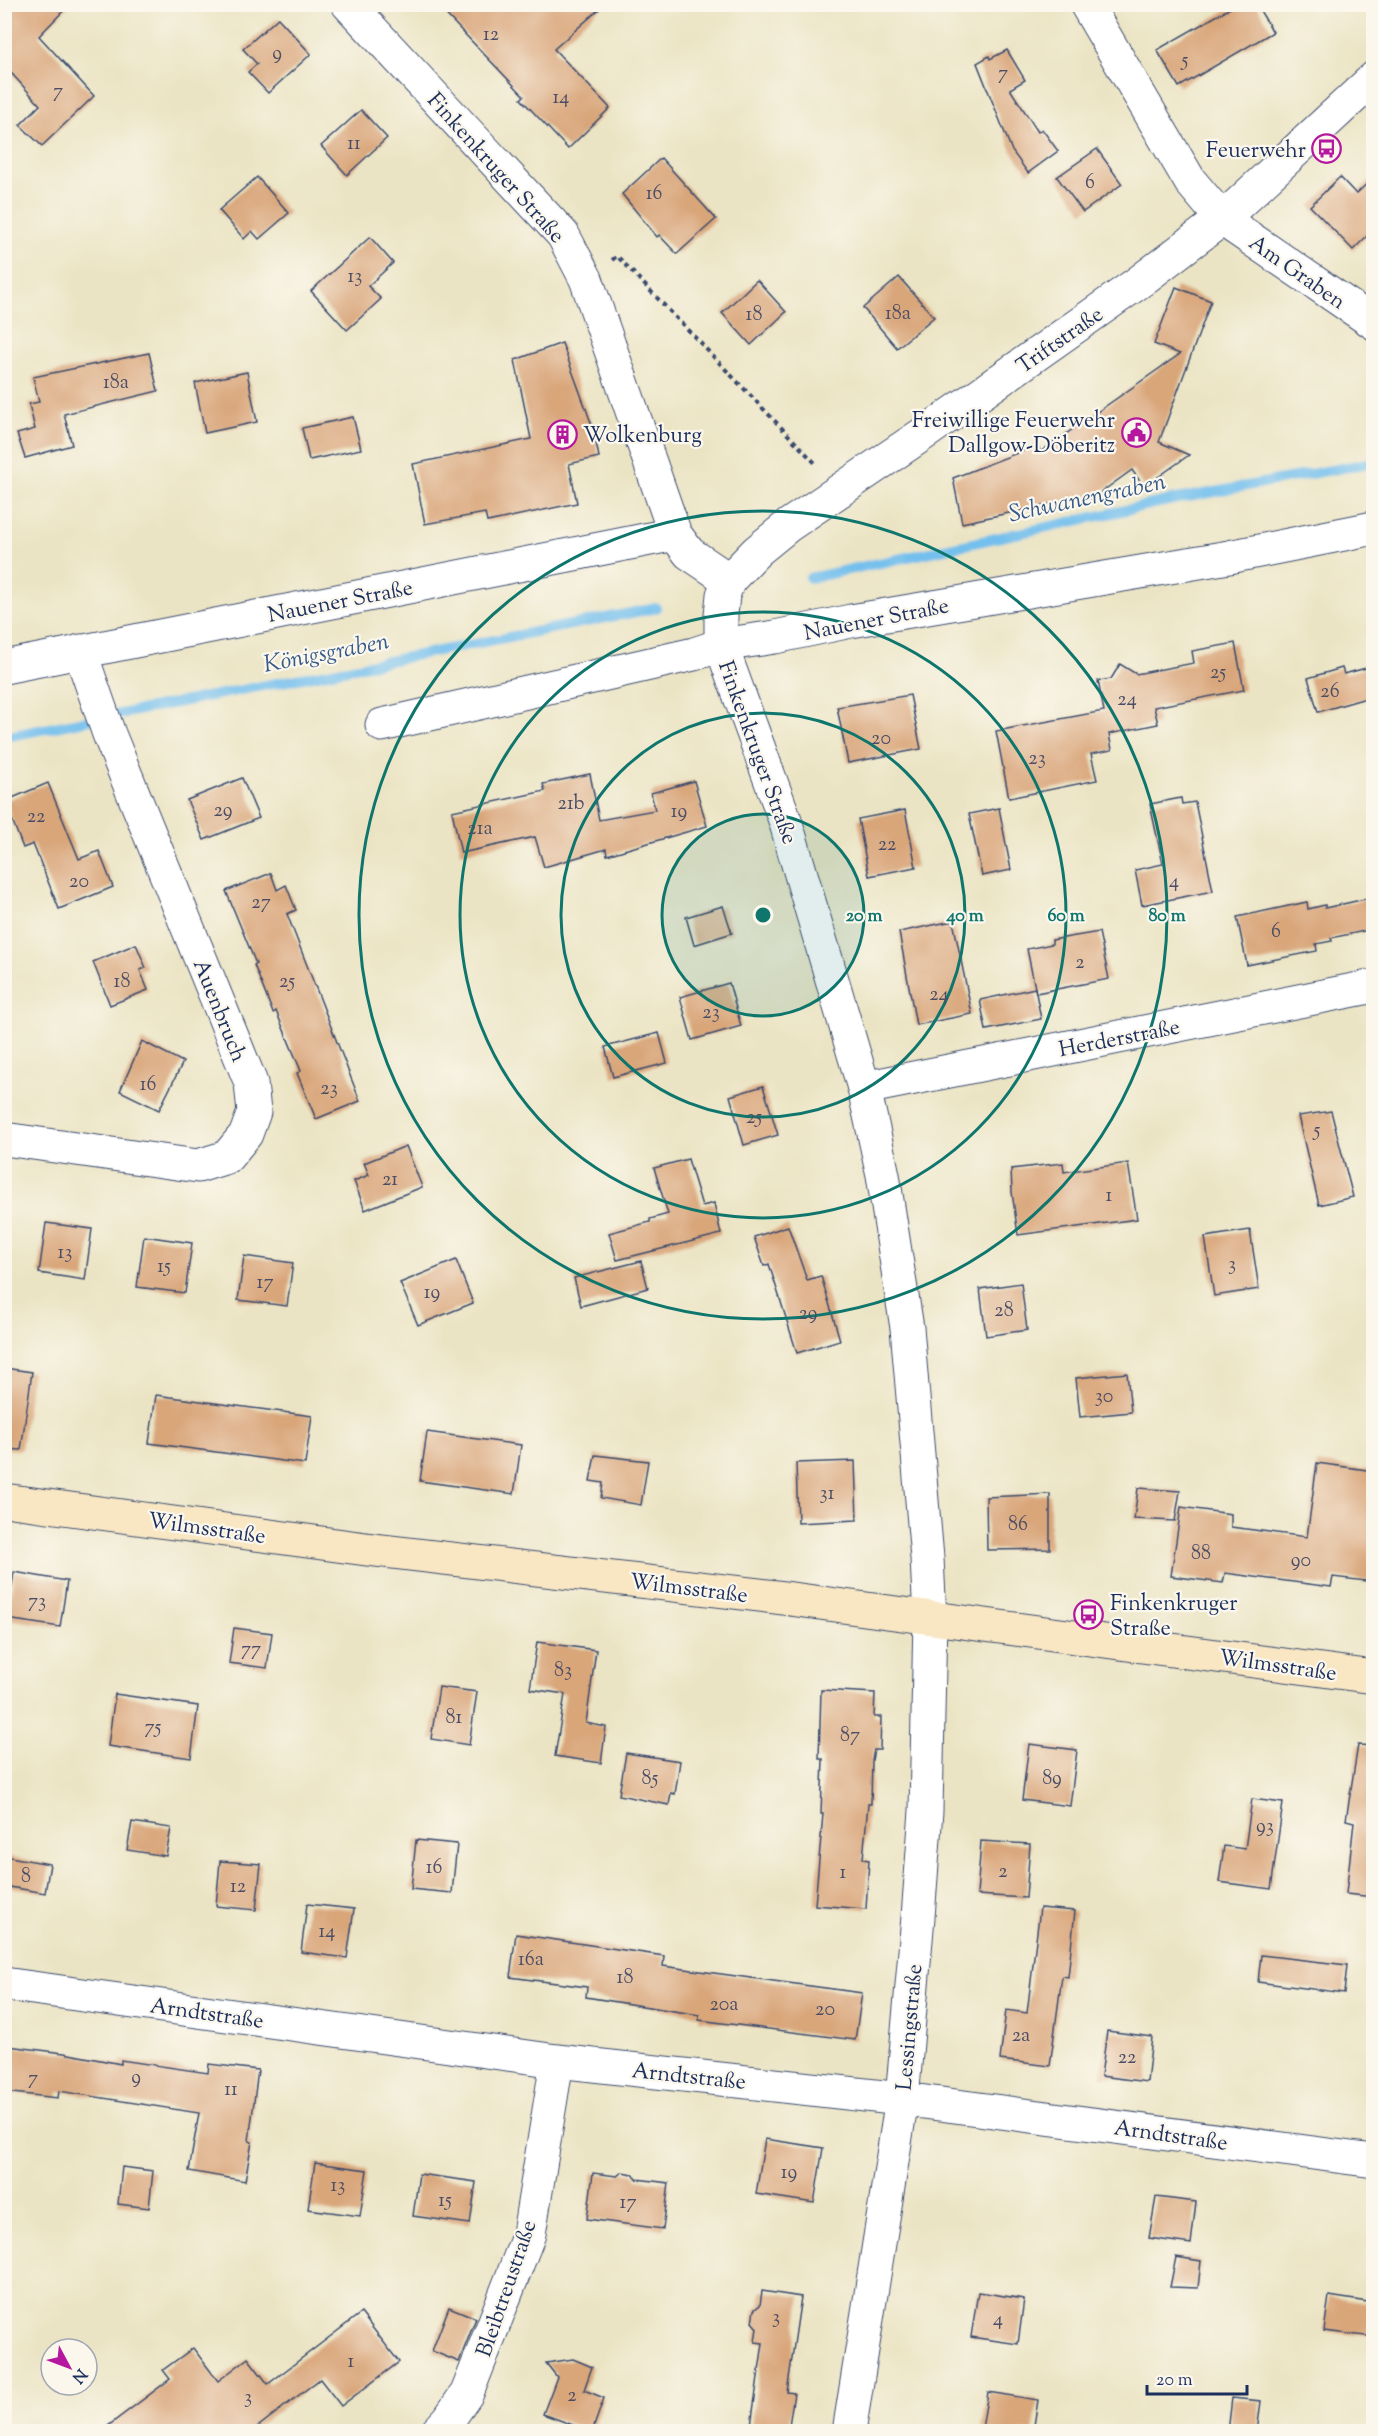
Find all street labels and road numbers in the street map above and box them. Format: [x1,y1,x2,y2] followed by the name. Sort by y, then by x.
[418,87,571,251] street label: Finkenkruger Straße
[1241,228,1351,319] street label: Am Graben
[1011,300,1111,383] street label: Triftstraße
[265,573,416,633] street label: Nauener Straße
[801,591,952,651] street label: Nauener Straße
[708,657,804,849] street label: Finkenkruger Straße
[183,955,253,1068] street label: Auenbruch
[1056,1013,1183,1067] street label: Herderstraße
[146,1506,268,1554] street label: Wilmsstraße
[628,1567,750,1613] street label: Wilmsstraße
[1217,1643,1339,1691] street label: Wilmsstraße
[890,1963,932,2092] street label: Lessingstraße
[148,1991,266,2039] street label: Arndtstraße
[630,2056,747,2100] street label: Arndtstraße
[1112,2113,1230,2161] street label: Arndtstraße
[469,2216,546,2362] street label: Bleibtreustraße

